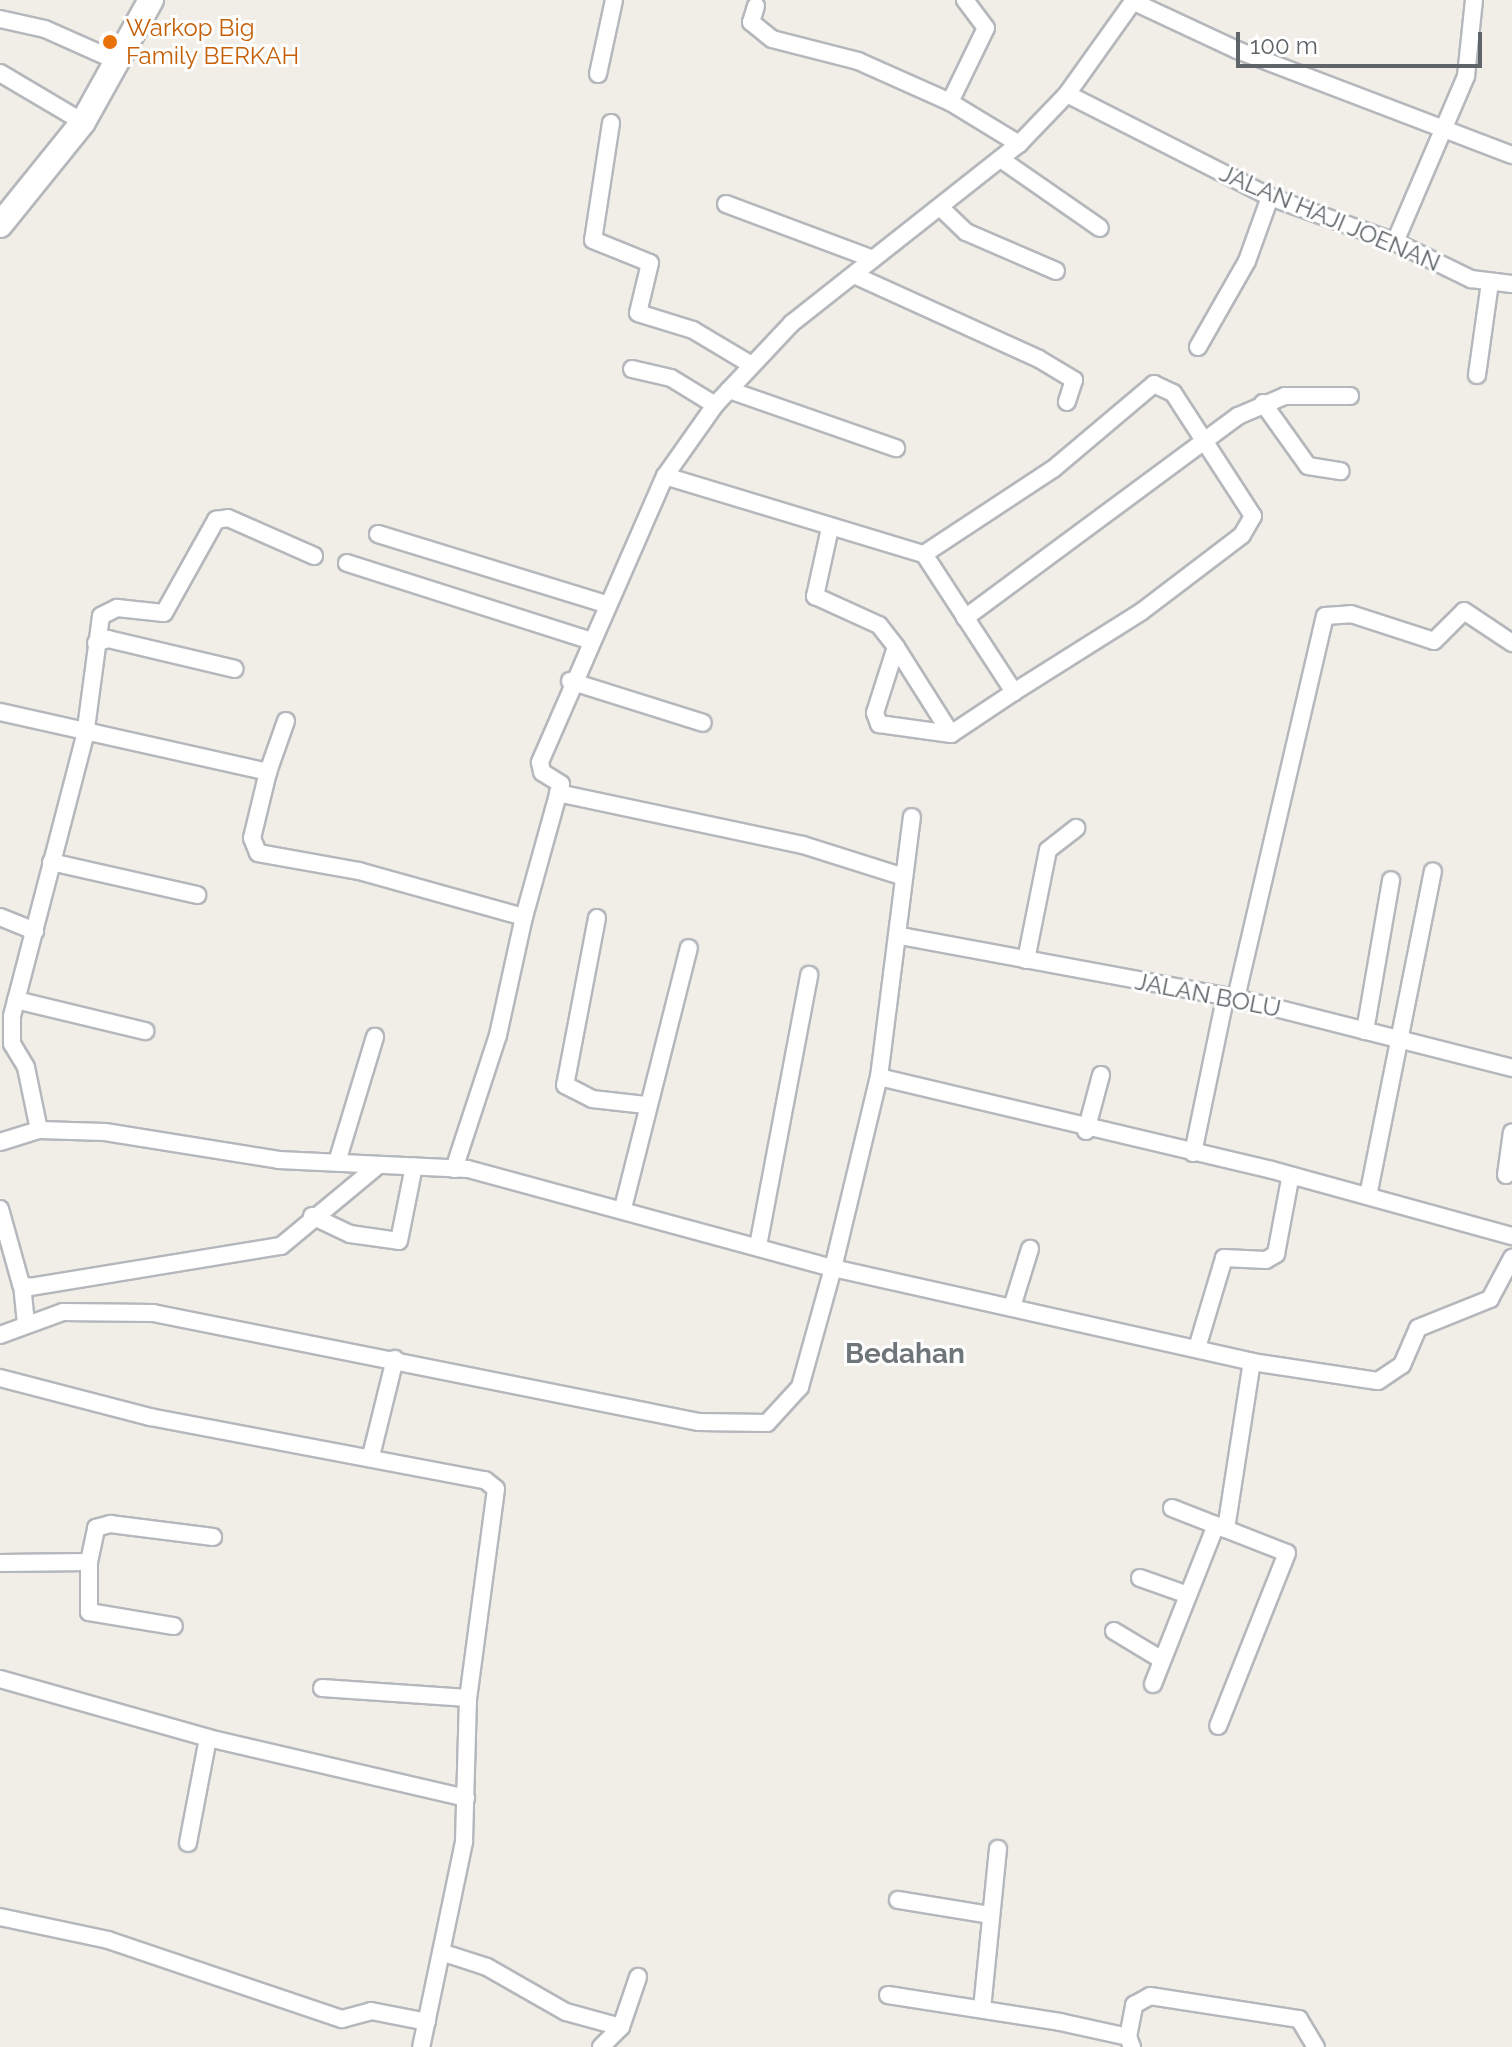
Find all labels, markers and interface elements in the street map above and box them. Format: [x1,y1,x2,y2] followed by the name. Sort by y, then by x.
[126,14,300,70] place label: Warkop Big Family BERKAH
[1240,16,1486,66] scale bar
[1250,31,1318,60] text: 100 m
[101,33,119,51] marker: Warkop Big Family BERKAH
[1215,158,1445,278] street label: JALAN HAJI JOENAN
[1133,967,1283,1023] street label: JALAN BOLU
[845,1337,965,1371] district label: Bedahan

